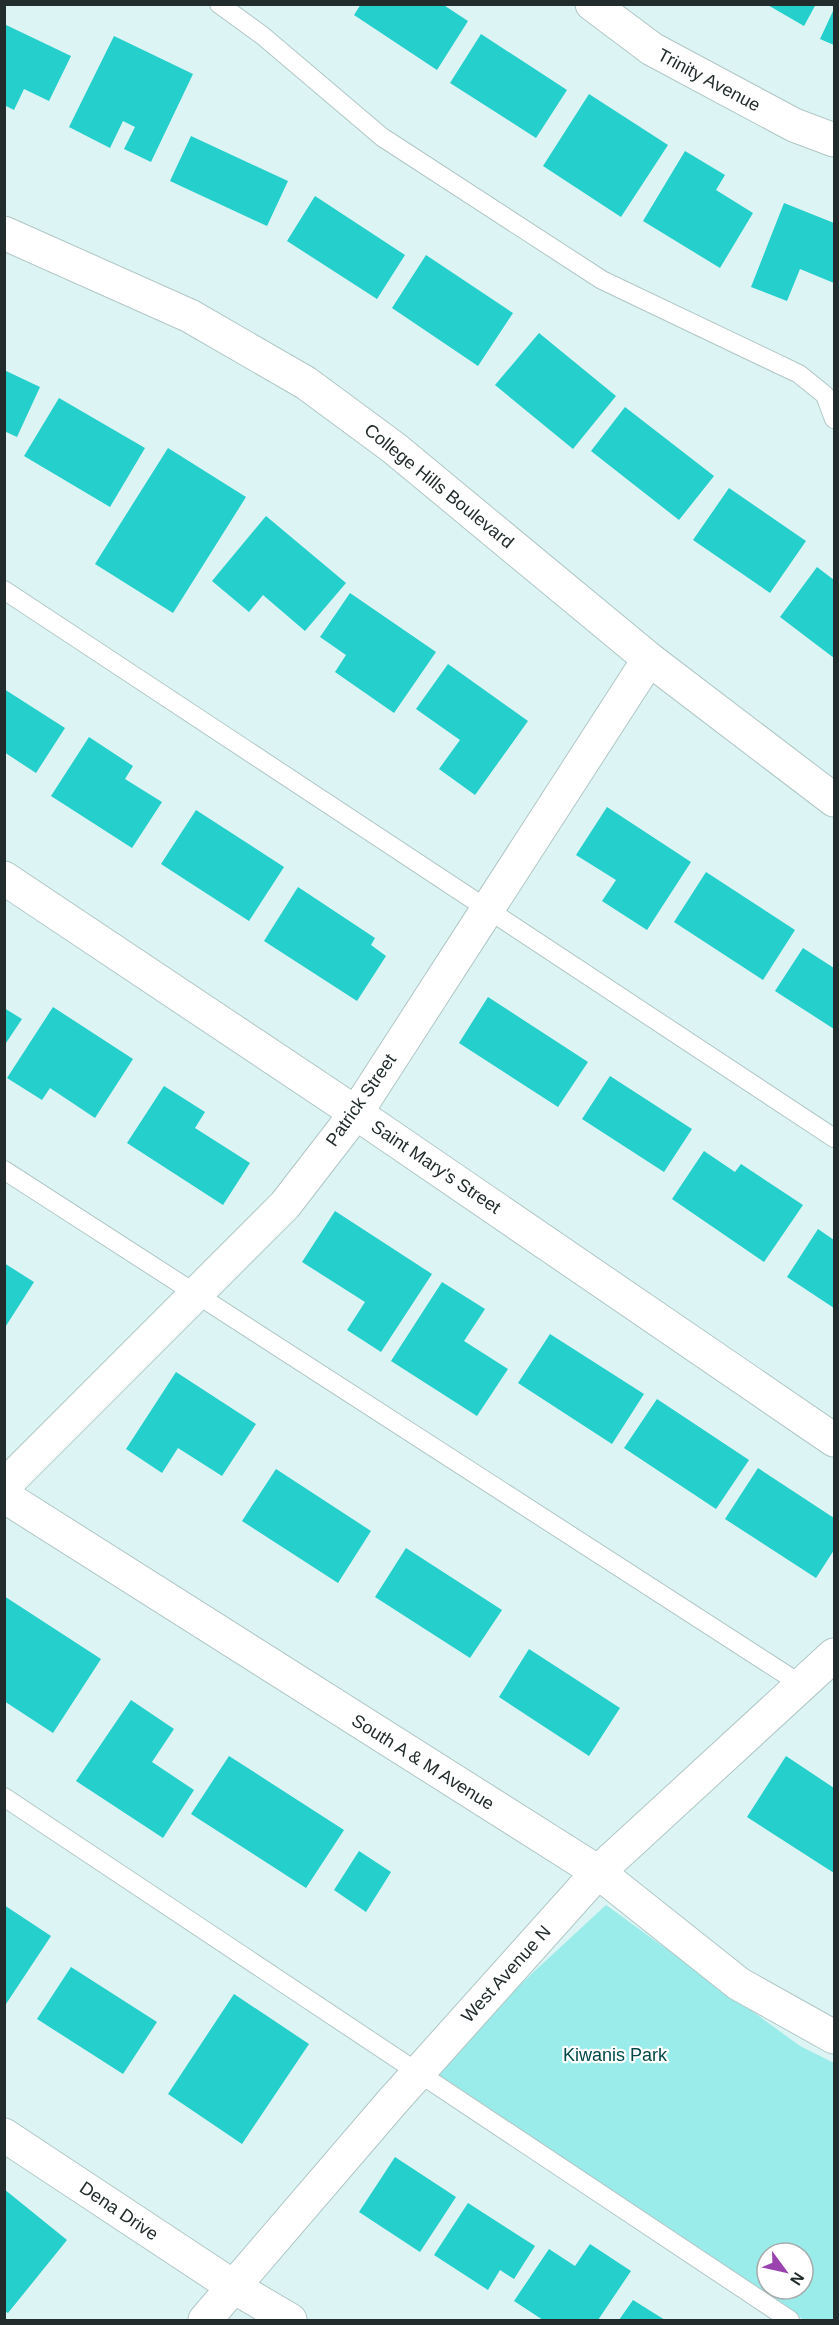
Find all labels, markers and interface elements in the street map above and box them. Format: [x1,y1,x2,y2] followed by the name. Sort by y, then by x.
[654,45,764,115] street label: Trinity Avenue
[360,420,518,552] street label: College Hills Boulevard
[322,1050,400,1150] street label: Patrick Street
[368,1116,504,1218] street label: Saint Mary's Street
[348,1710,498,1814] street label: South A & M Avenue
[457,1921,555,2027] street label: West Avenue N
[563,2045,668,2065] park label: Kiwanis Park
[76,2178,162,2244] street label: Dena Drive
[755,2241,815,2301] north arrow
[787,2269,807,2288] text: N

